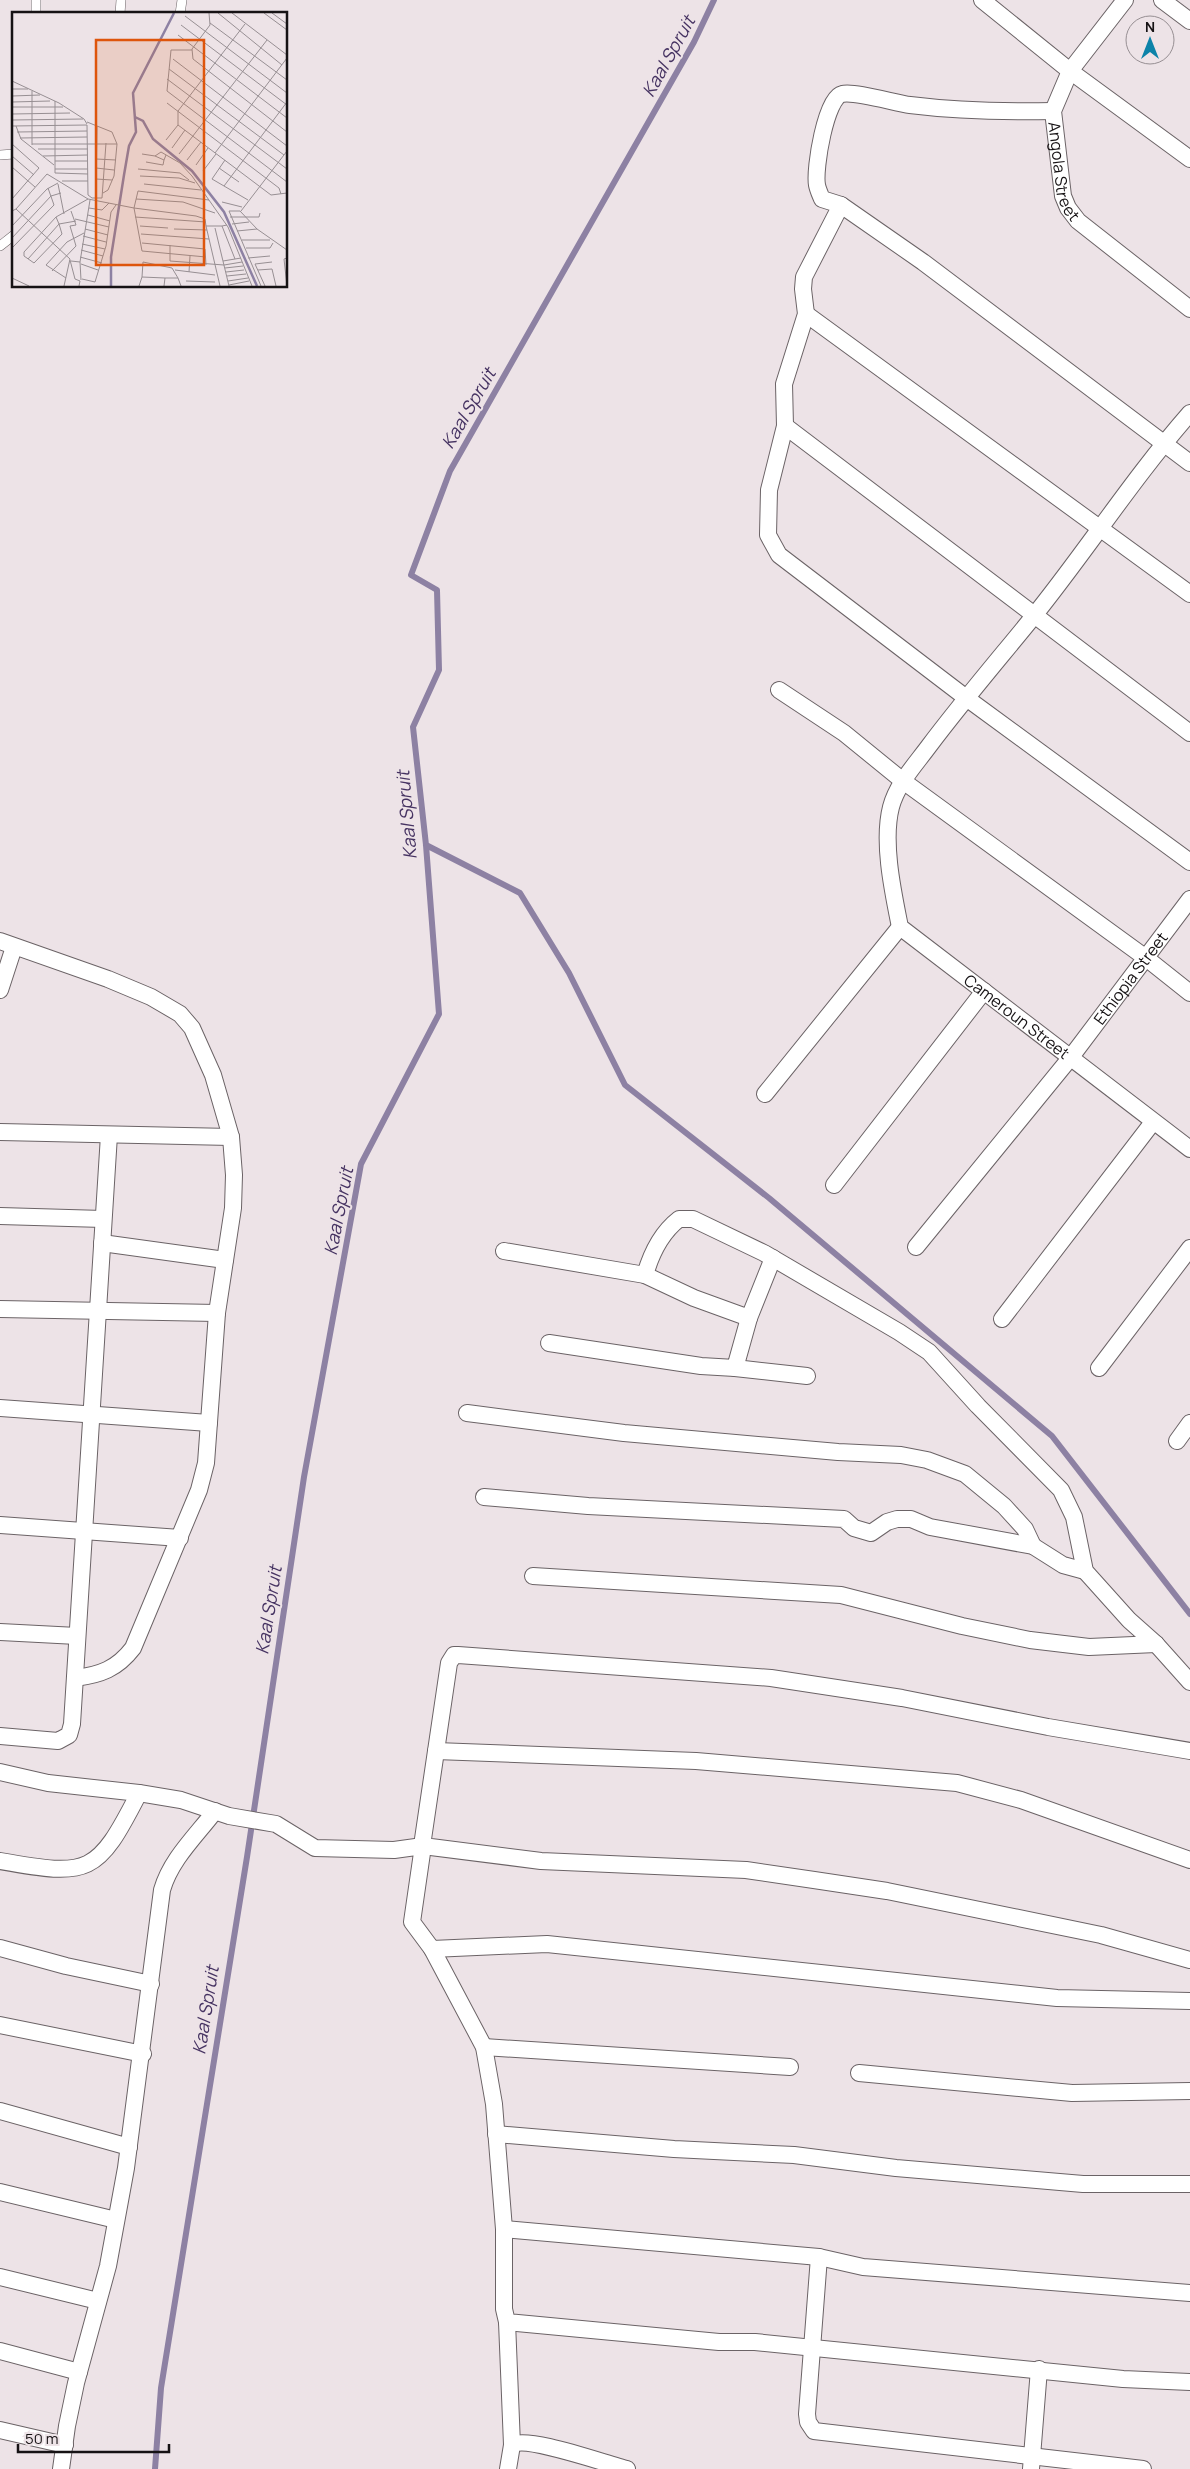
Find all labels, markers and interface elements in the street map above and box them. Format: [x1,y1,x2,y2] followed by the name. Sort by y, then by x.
[636,10,701,101] water label: Kaal Spruit
[12,12,288,288] inset map
[1125,15,1175,65] north arrow
[1145,17,1155,36] text: N
[1043,121,1085,226] street label: Angola Street
[435,362,501,452] water label: Kaal Spruit
[390,768,422,860] water label: Kaal Spruit
[1088,927,1173,1029] street label: Ethiopia Street
[960,969,1074,1064] street label: Cameroun Street
[318,1163,359,1257] water label: Kaal Spruit
[249,1562,287,1656] water label: Kaal Spruit
[186,1962,224,2056] water label: Kaal Spruit
[18,2422,169,2454] scale bar
[25,2428,59,2449] text: 50 m

